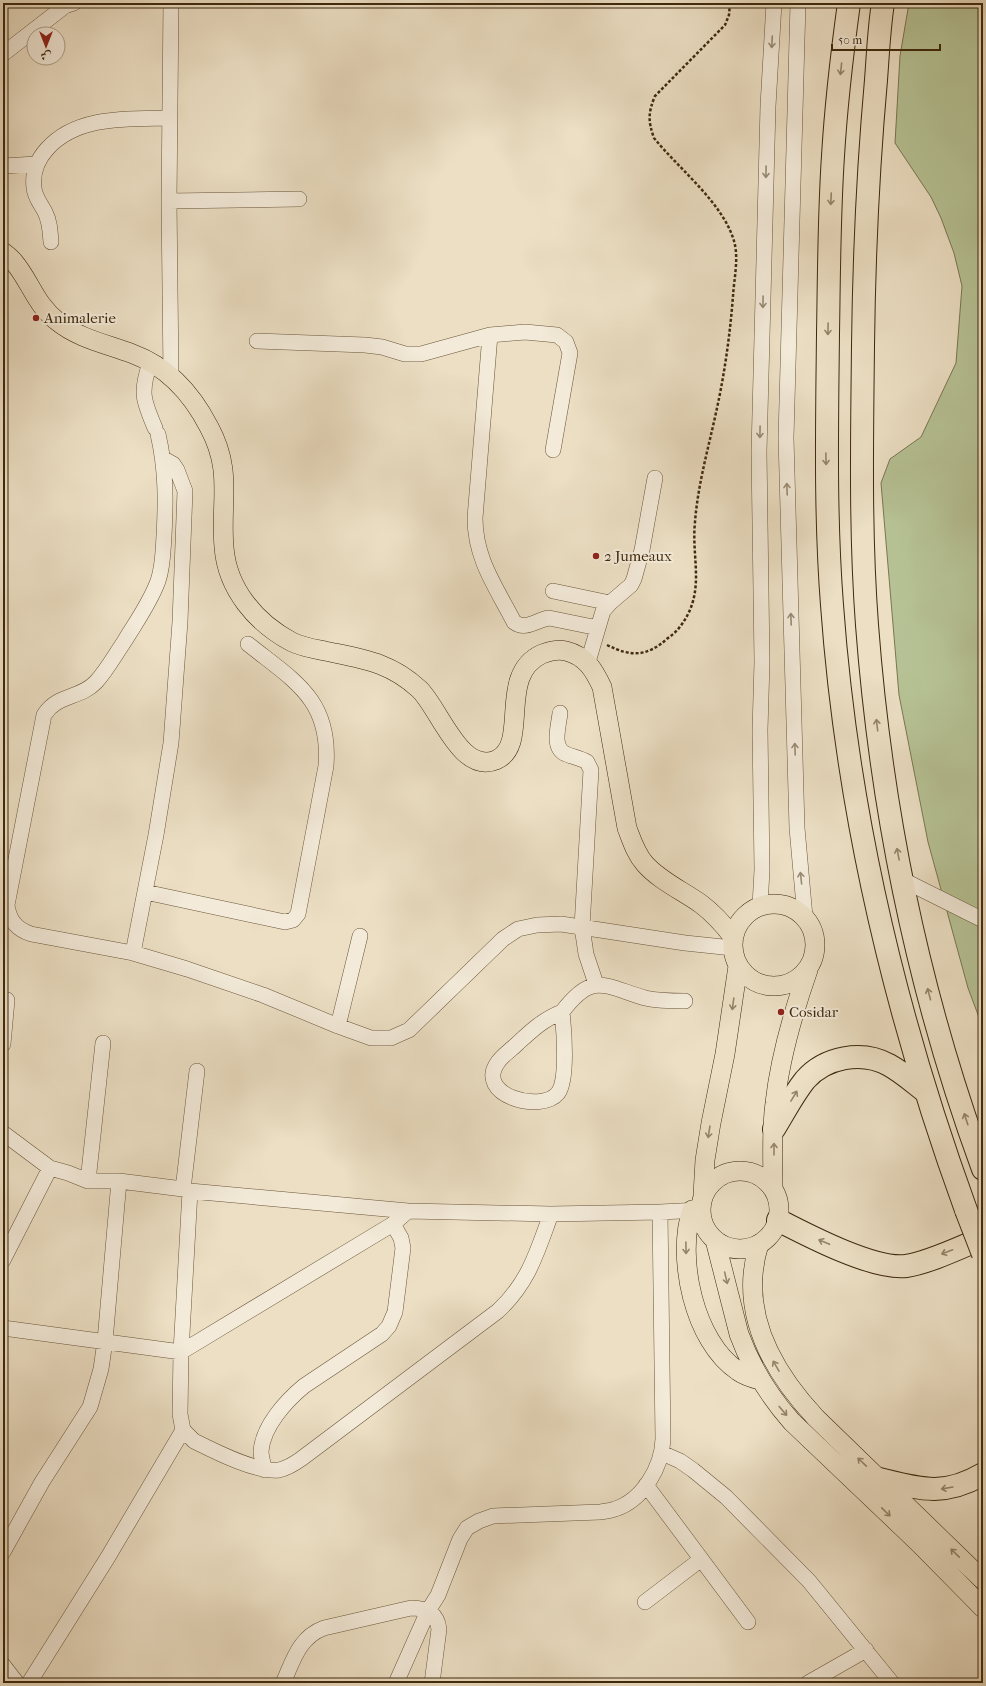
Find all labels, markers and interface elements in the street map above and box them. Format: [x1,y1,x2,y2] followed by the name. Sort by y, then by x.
[26,26,66,66] north arrow
[832,26,940,52] scale bar
[838,33,862,47] text: 50 m
[768,35,775,48] one-way arrow
[40,49,51,62] text: ش
[837,63,844,76] one-way arrow
[763,165,770,178] one-way arrow
[827,192,835,205] one-way arrow
[759,295,767,308] one-way arrow
[43,309,116,327] place label: Animalerie
[31,313,41,323] marker: Animalerie
[824,322,832,335] one-way arrow
[756,425,764,438] one-way arrow
[822,452,830,465] one-way arrow
[783,483,791,496] one-way arrow
[604,547,672,565] place label: 2 Jumeaux
[591,551,601,561] marker: 2 Jumeaux
[787,613,795,626] one-way arrow
[873,719,881,732] one-way arrow
[791,743,798,756] one-way arrow
[893,847,901,860] one-way arrow
[797,872,804,885] one-way arrow
[925,988,932,1001] one-way arrow
[729,997,737,1010] one-way arrow
[789,1003,839,1021] place label: Cosidar
[776,1007,786,1017] marker: Cosidar
[791,1090,799,1102] one-way arrow
[962,1112,969,1125] one-way arrow
[705,1125,713,1138] one-way arrow
[770,1143,777,1156] one-way arrow
[818,1238,830,1245] one-way arrow
[682,1241,690,1254] one-way arrow
[941,1249,953,1257] one-way arrow
[722,1271,730,1284] one-way arrow
[771,1360,779,1372] one-way arrow
[779,1406,788,1417] one-way arrow
[857,1457,867,1467] one-way arrow
[941,1484,954,1492] one-way arrow
[881,1507,891,1517] one-way arrow
[950,1548,960,1558] one-way arrow

